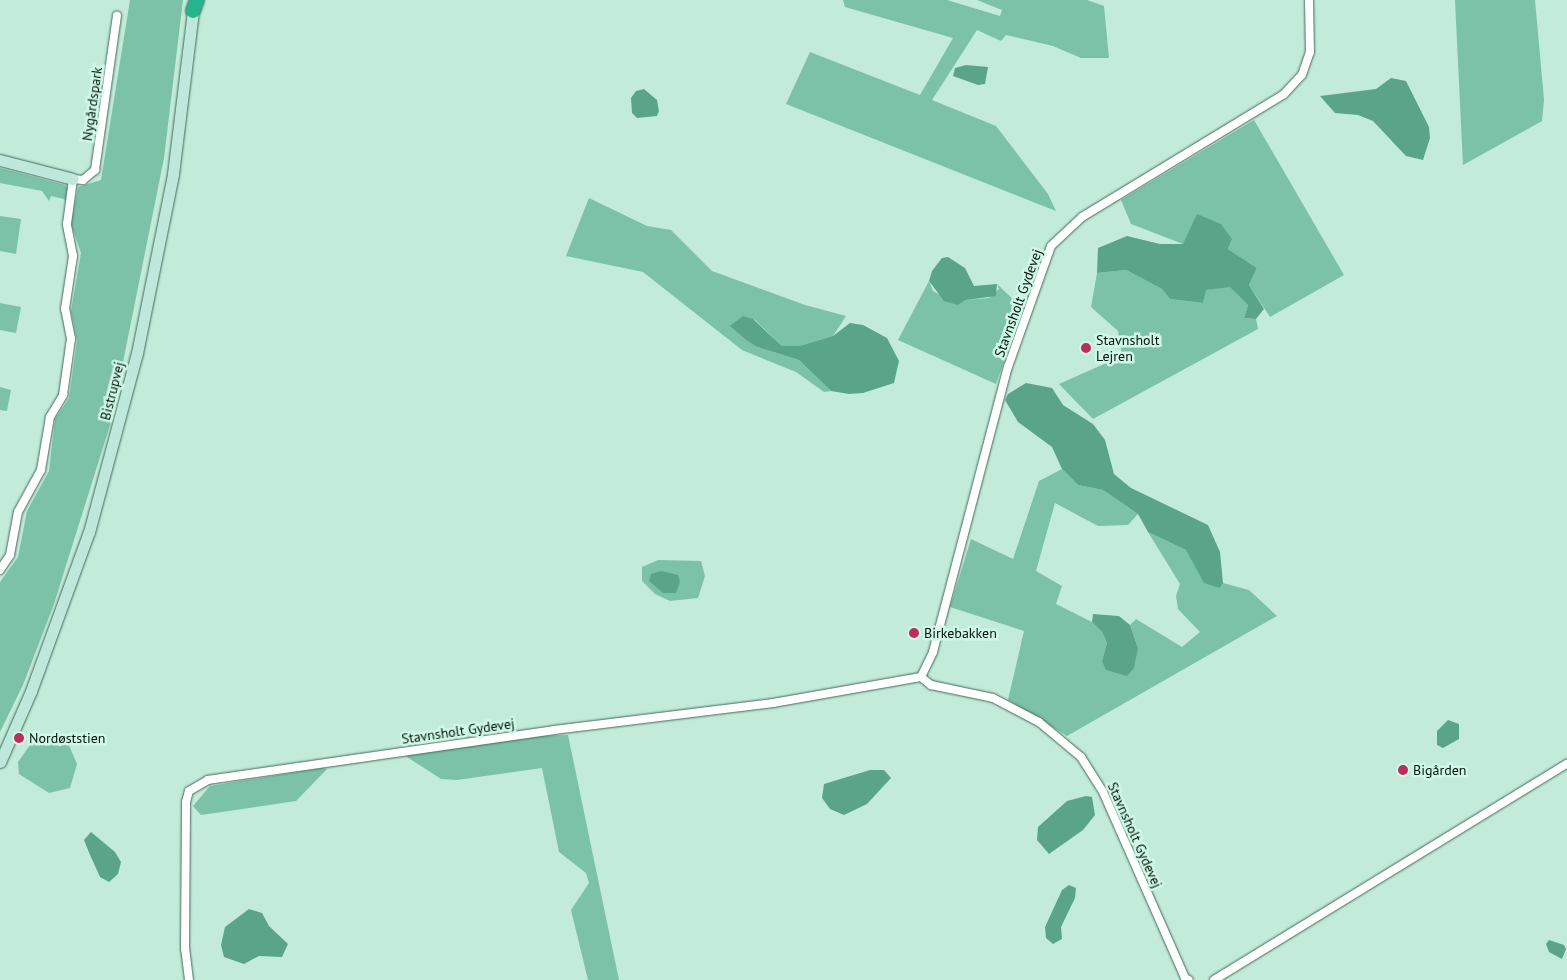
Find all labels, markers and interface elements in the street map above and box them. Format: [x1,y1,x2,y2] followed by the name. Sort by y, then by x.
[79,66,105,142] street label: Nygårdspark
[991,247,1045,359] street label: Stavnsholt Gydevej
[1096,332,1159,364] place label: Stavnsholt Lejren
[1080,342,1092,354] marker: Stavnsholt Lejren
[97,360,127,422] street label: Bistrupvej
[924,625,997,641] place label: Birkebakken
[908,627,920,639] marker: Birkebakken
[400,715,516,747] street label: Stavnsholt Gydevej
[29,730,106,746] place label: Nordøststien
[13,732,25,744] marker: Nordøststien
[1413,762,1466,778] place label: Bigården
[1397,764,1409,776] marker: Bigården
[1104,779,1166,891] street label: Stavnsholt Gydevej

